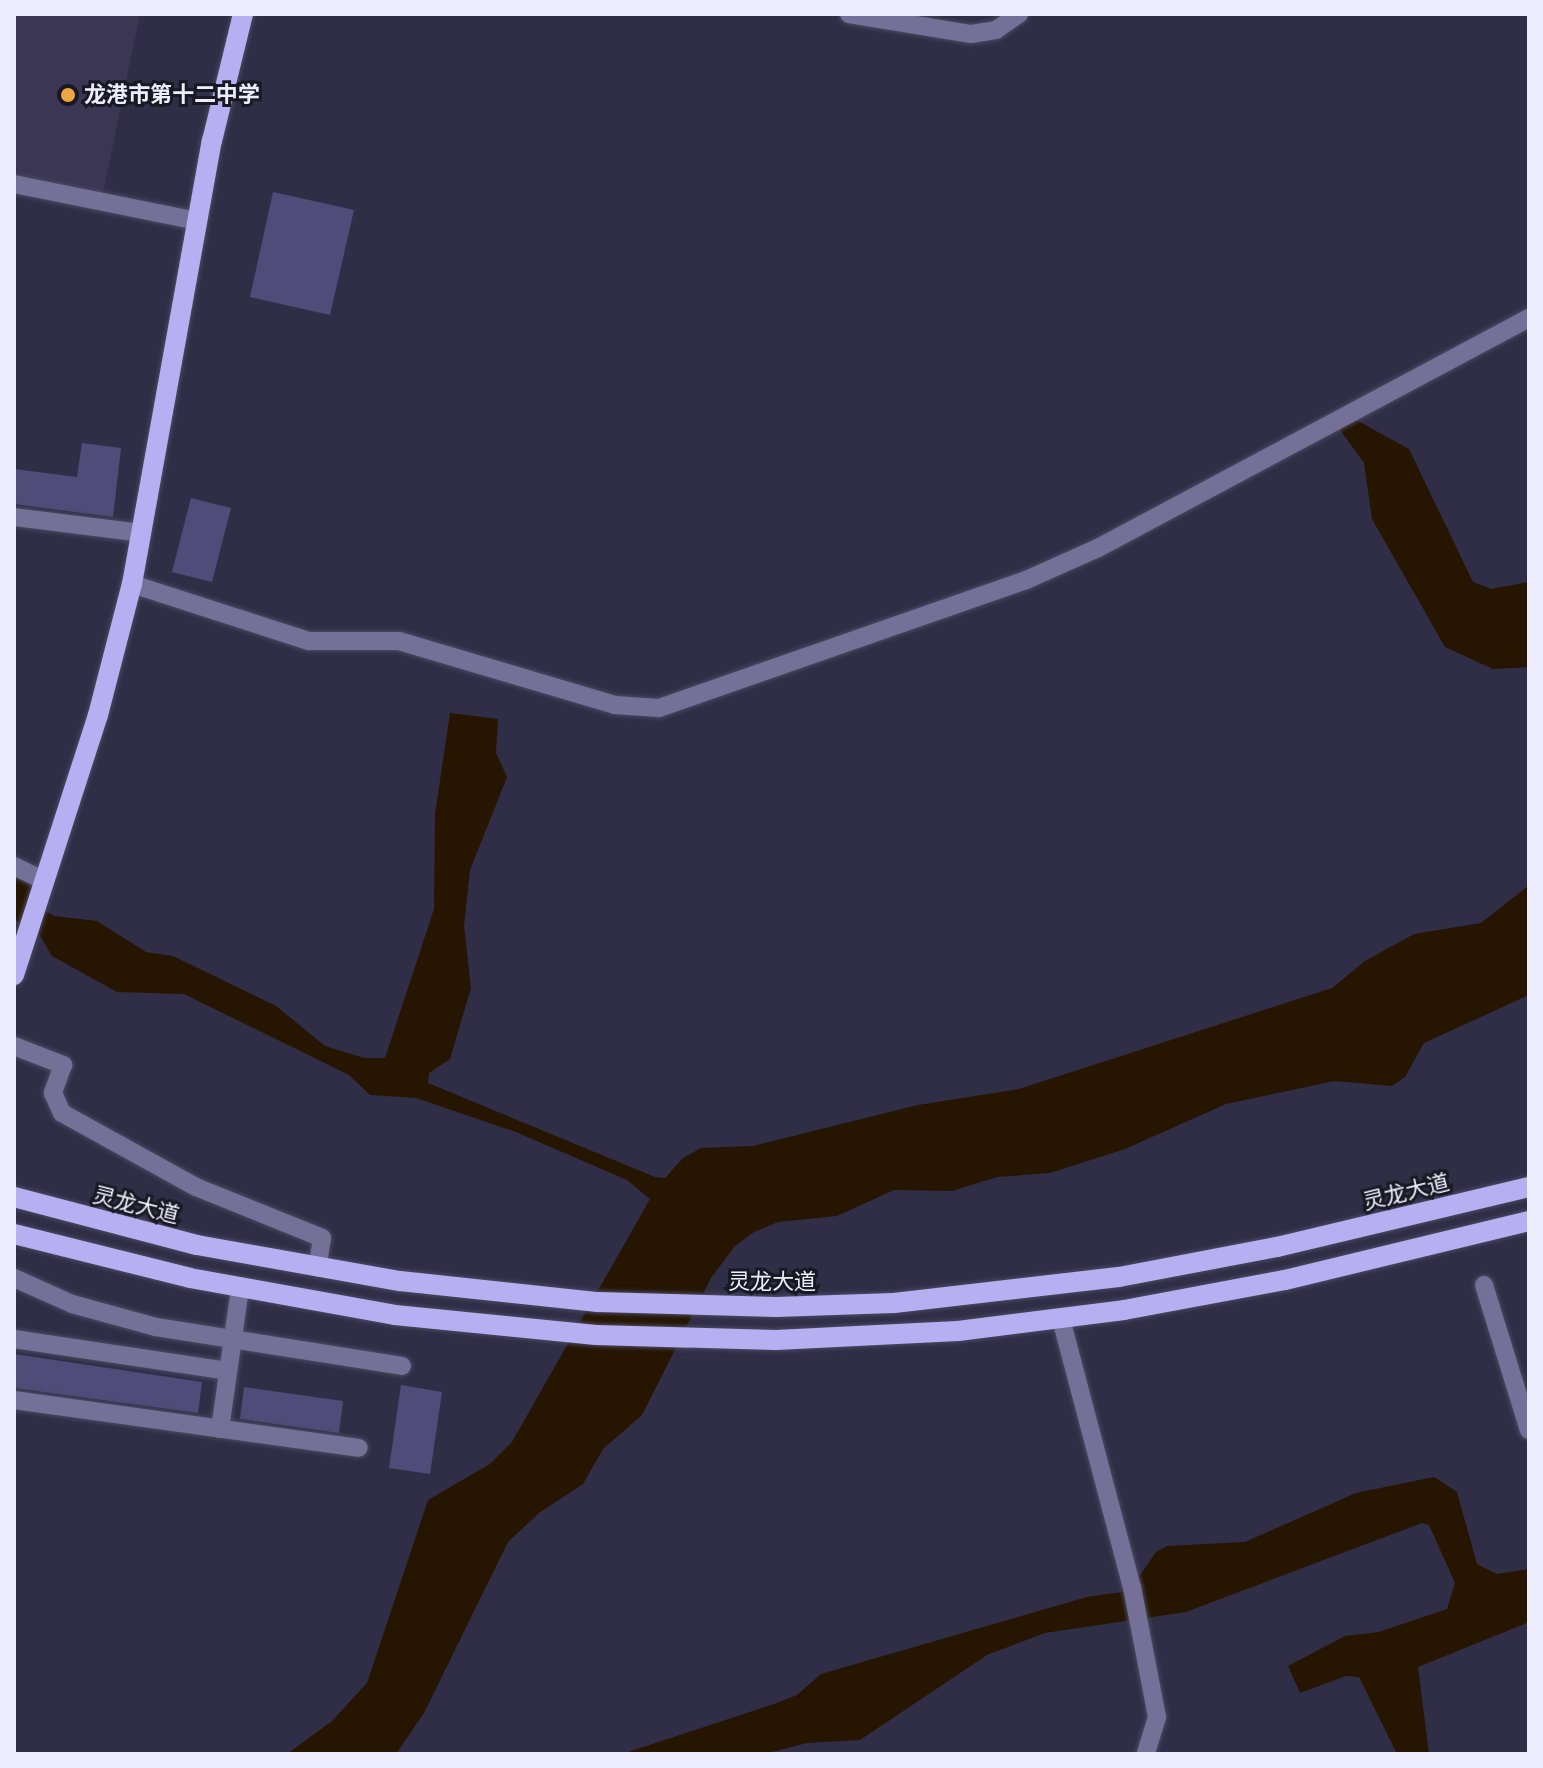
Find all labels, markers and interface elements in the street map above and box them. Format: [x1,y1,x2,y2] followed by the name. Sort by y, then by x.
[84,82,260,108] place label: 龙港市第十二中学
[59,86,77,104] marker: 龙港市第十二中学
[1360,1169,1452,1215] street label: 灵龙大道
[90,1182,182,1228] street label: 灵龙大道
[728,1269,816,1295] street label: 灵龙大道

